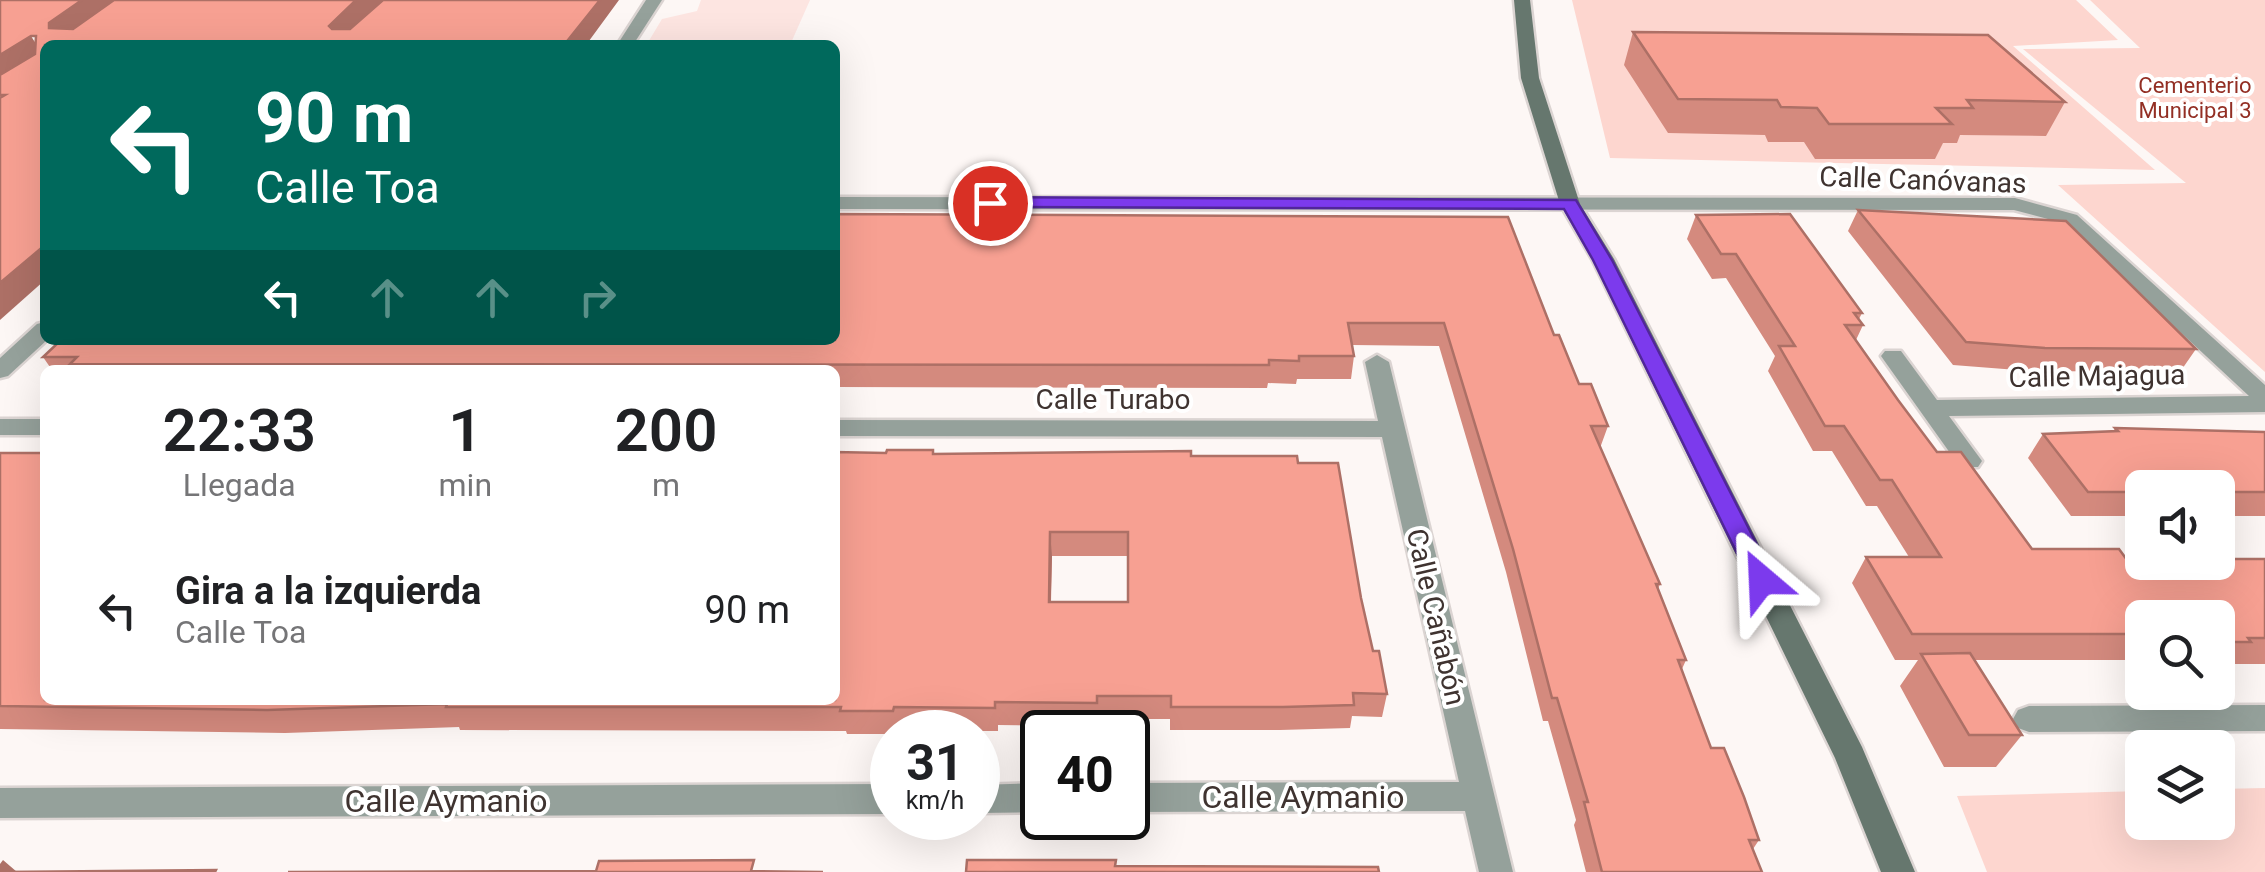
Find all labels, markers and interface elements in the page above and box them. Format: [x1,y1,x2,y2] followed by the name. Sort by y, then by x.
[2138,73,2252,123] park label: Cementerio Municipal 3
[255,77,413,159] text: 90 m
[90,80,220,210] icon: left
[1819,160,2027,200] street label: Calle Canóvanas
[255,161,440,214] text: Calle Toa
[948,161,1033,246] pin
[963,176,1018,231] icon: arrive
[255,270,310,325] icon: left
[360,270,415,325] icon: ahead
[465,270,520,325] icon: ahead
[570,270,625,325] icon: right
[2008,358,2186,394] street label: Calle Majagua
[1035,383,1191,416] street label: Calle Turabo
[163,395,316,466] text: 22:33
[448,395,482,466] text: 1
[615,395,717,466] text: 200
[183,466,296,504] text: Llegada
[439,466,492,504] text: min
[652,466,680,504] text: m
[2125,470,2235,840] map controls
[2125,470,2235,580] button: sound
[1400,526,1472,708] street label: Calle Cañabón
[1710,528,1814,632] position arrow
[175,569,481,613] text: Gira a la izquierda
[90,583,145,638] icon: left
[705,588,790,632] text: 90 m
[2125,600,2235,710] button: search
[175,613,306,651] text: Calle Toa
[1020,710,1150,840] speed limit sign: 40
[2125,730,2235,840] button: layers
[906,734,964,792] text: 31
[1201,778,1405,816] street label: Calle Aymanio
[344,782,548,820] street label: Calle Aymanio
[906,786,964,815] text: km/h

